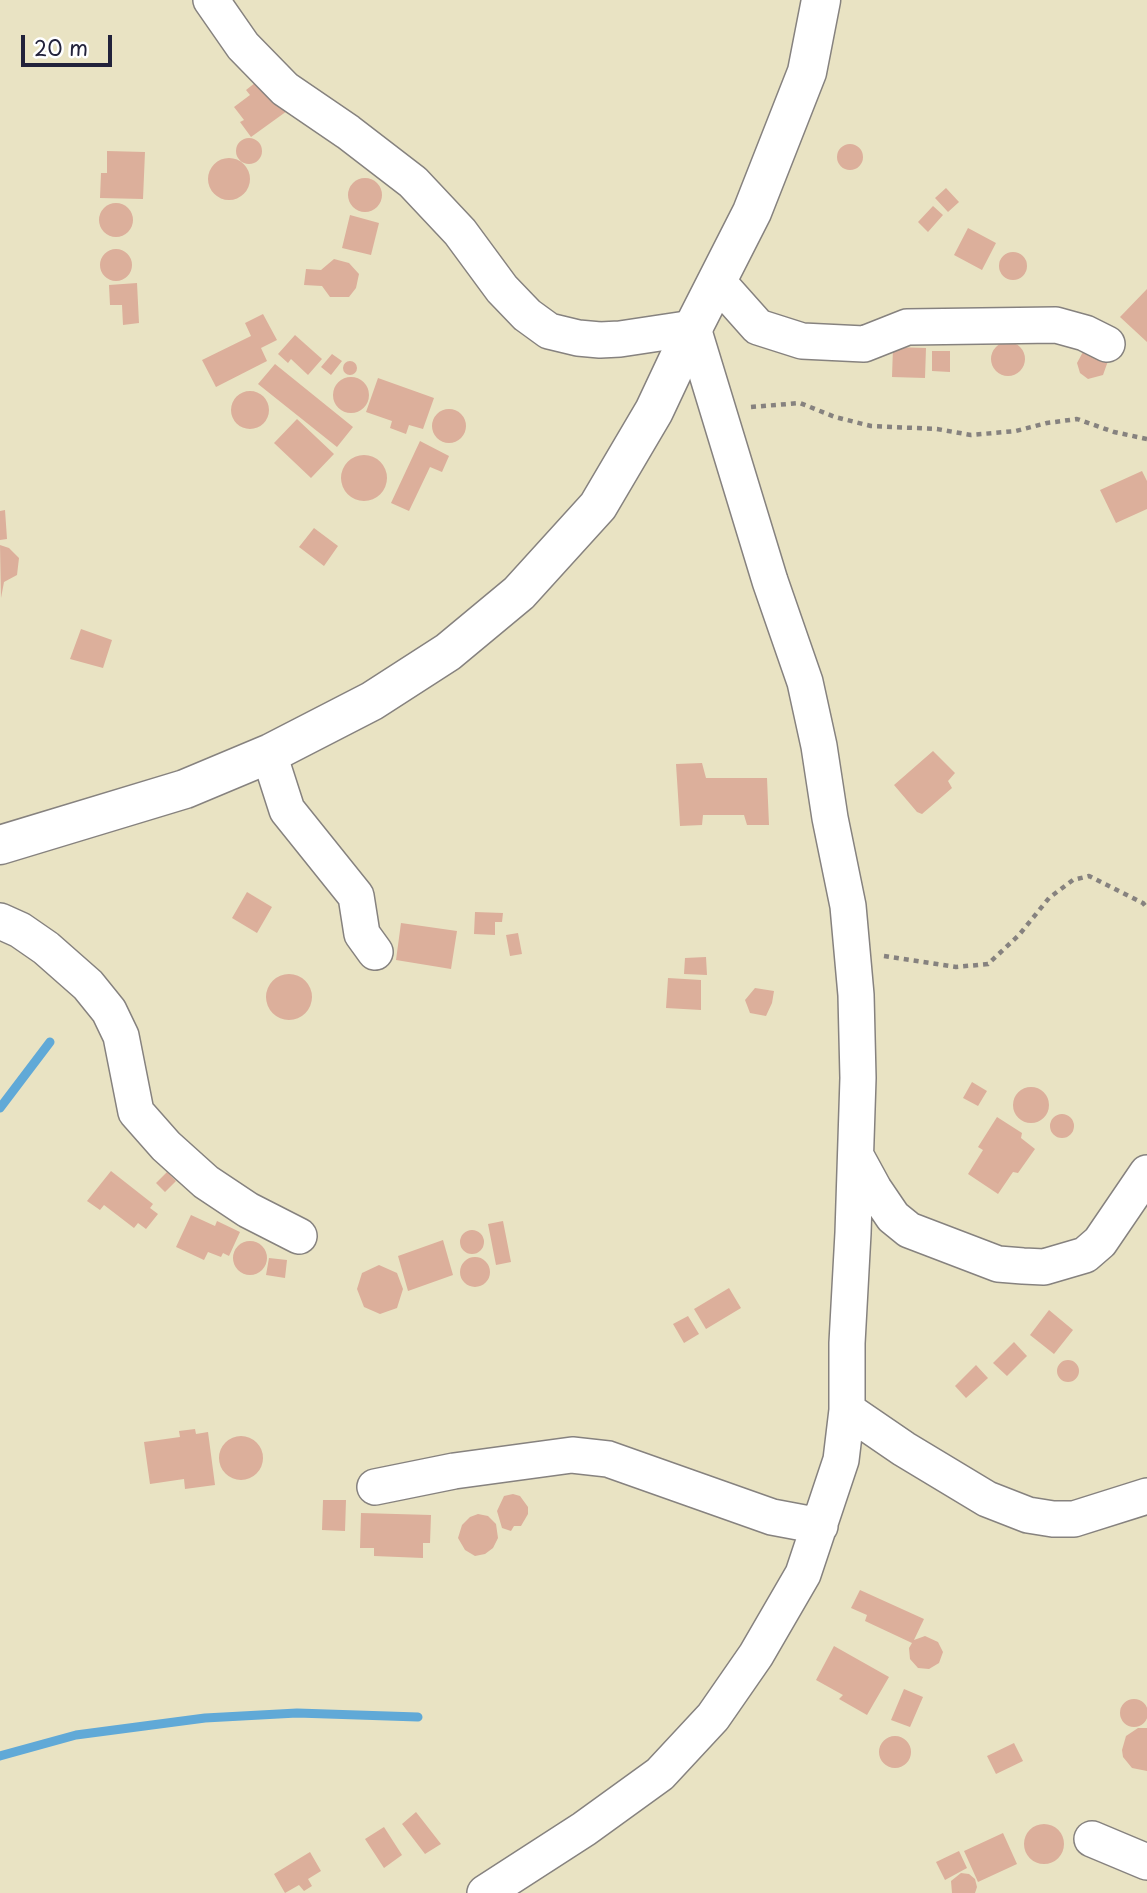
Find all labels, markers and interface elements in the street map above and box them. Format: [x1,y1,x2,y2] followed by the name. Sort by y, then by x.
[24,21,116,65] scale bar
[34,31,88,63] text: 20 m

